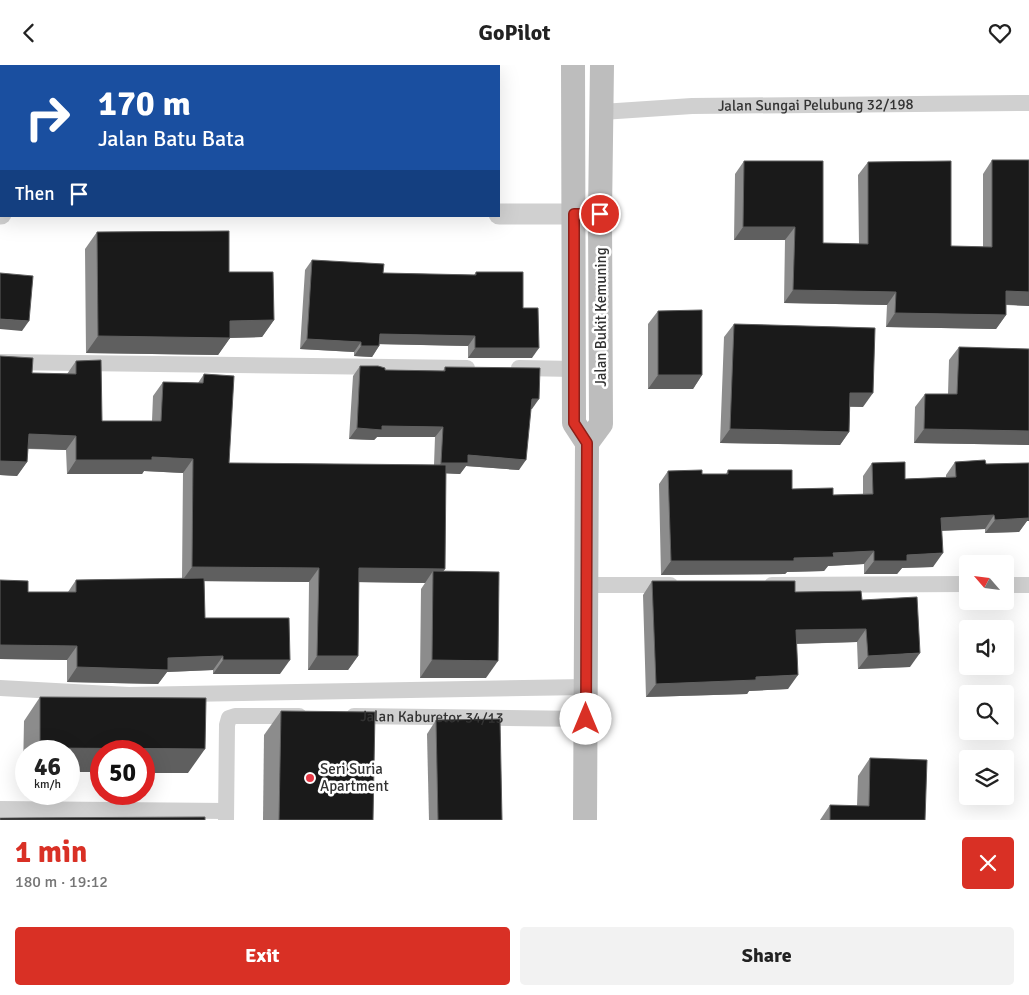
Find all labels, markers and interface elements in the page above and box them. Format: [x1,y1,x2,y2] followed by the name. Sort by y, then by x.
[15,19,43,47] icon: back
[479,19,550,46] text: GoPilot
[986,19,1014,47] icon: heart
[98,82,191,125] text: 170 m
[15,85,80,150] icon: right
[718,95,914,115] street label: Jalan Sungai Pelubung 32/198
[98,125,245,152] text: Jalan Batu Bata
[65,180,93,208] icon: arrive
[15,182,55,206] text: Then
[579,193,621,235] pin
[586,200,614,228] icon: arrive
[592,247,610,387] street label: Jalan Bukit Kemuning
[959,555,1014,610] north arrow
[959,555,1014,805] map controls
[959,620,1014,675] button: sound
[959,685,1014,740] button: search
[559,692,611,744] position arrow
[360,707,504,727] street label: Jalan Kaburetor 34/13
[90,740,155,805] speed limit sign: 50
[959,750,1014,805] button: layers
[34,751,61,782] text: 46
[320,760,389,795] place label: Seri Suria Apartment
[304,772,316,784] marker: Seri Suria Apartment
[34,777,61,792] text: km/h
[15,834,87,871] text: 1 min
[962,837,1014,889] button: close
[15,872,108,892] text: 180 m · 19:12
[15,927,510,985] button: Exit
[520,927,1014,985] button: Share

